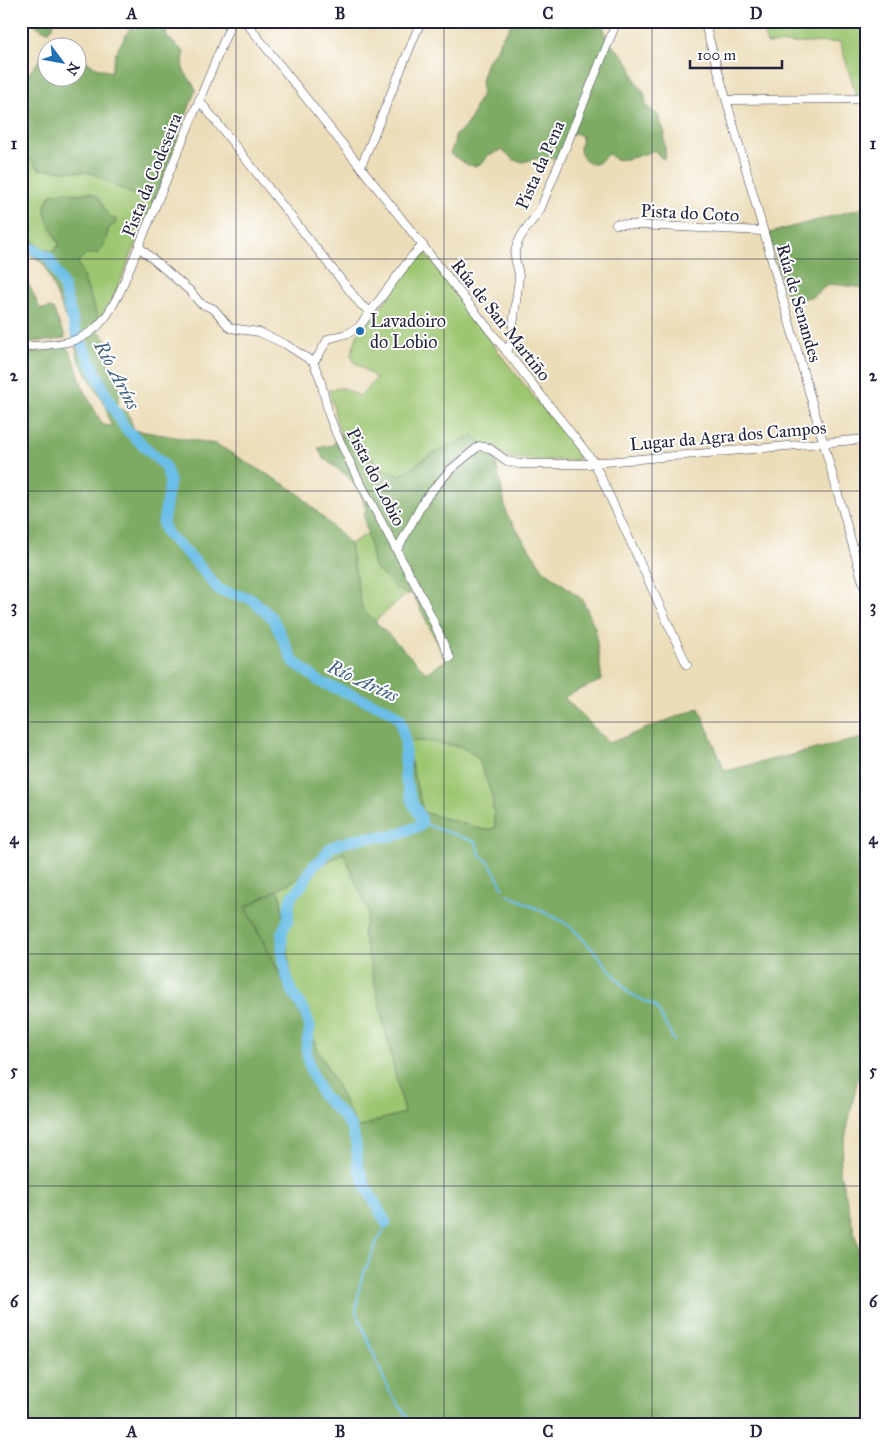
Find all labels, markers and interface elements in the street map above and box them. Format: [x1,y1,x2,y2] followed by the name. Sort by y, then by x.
[126,4,138,23] text: A
[335,4,345,23] text: B
[543,4,554,23] text: C
[750,4,763,23] text: D
[38,38,88,88] north arrow
[690,38,782,70] scale bar
[697,46,737,64] text: 100 m
[62,59,83,78] text: N
[117,110,187,240] street label: Pista da Codeseira
[511,117,570,213] street label: Pista da Pena
[11,134,18,153] text: 1
[870,134,877,153] text: 1
[640,199,740,227] street label: Pista do Coto
[772,241,826,365] street label: Rúa de Senandes
[447,255,555,385] street label: Rúa de San Martiño
[370,310,446,353] place label: Lavadoiro do Lobio
[354,325,366,337] marker: Lavadoiro do Lobio
[89,336,145,414] water label: Río Aríns
[10,366,19,385] text: 2
[869,366,878,385] text: 2
[629,416,827,457] street label: Lugar da Agra dos Campos
[342,424,410,530] street label: Pista do Lobio
[11,597,17,617] text: 3
[870,597,876,617] text: 3
[323,654,402,707] water label: Río Aríns
[10,829,20,849] text: 4
[869,829,879,849] text: 4
[10,1061,18,1080] text: 5
[869,1061,877,1080] text: 5
[10,1292,19,1311] text: 6
[869,1292,878,1311] text: 6
[126,1422,138,1441] text: A
[335,1422,345,1441] text: B
[543,1422,554,1441] text: C
[750,1422,763,1441] text: D

